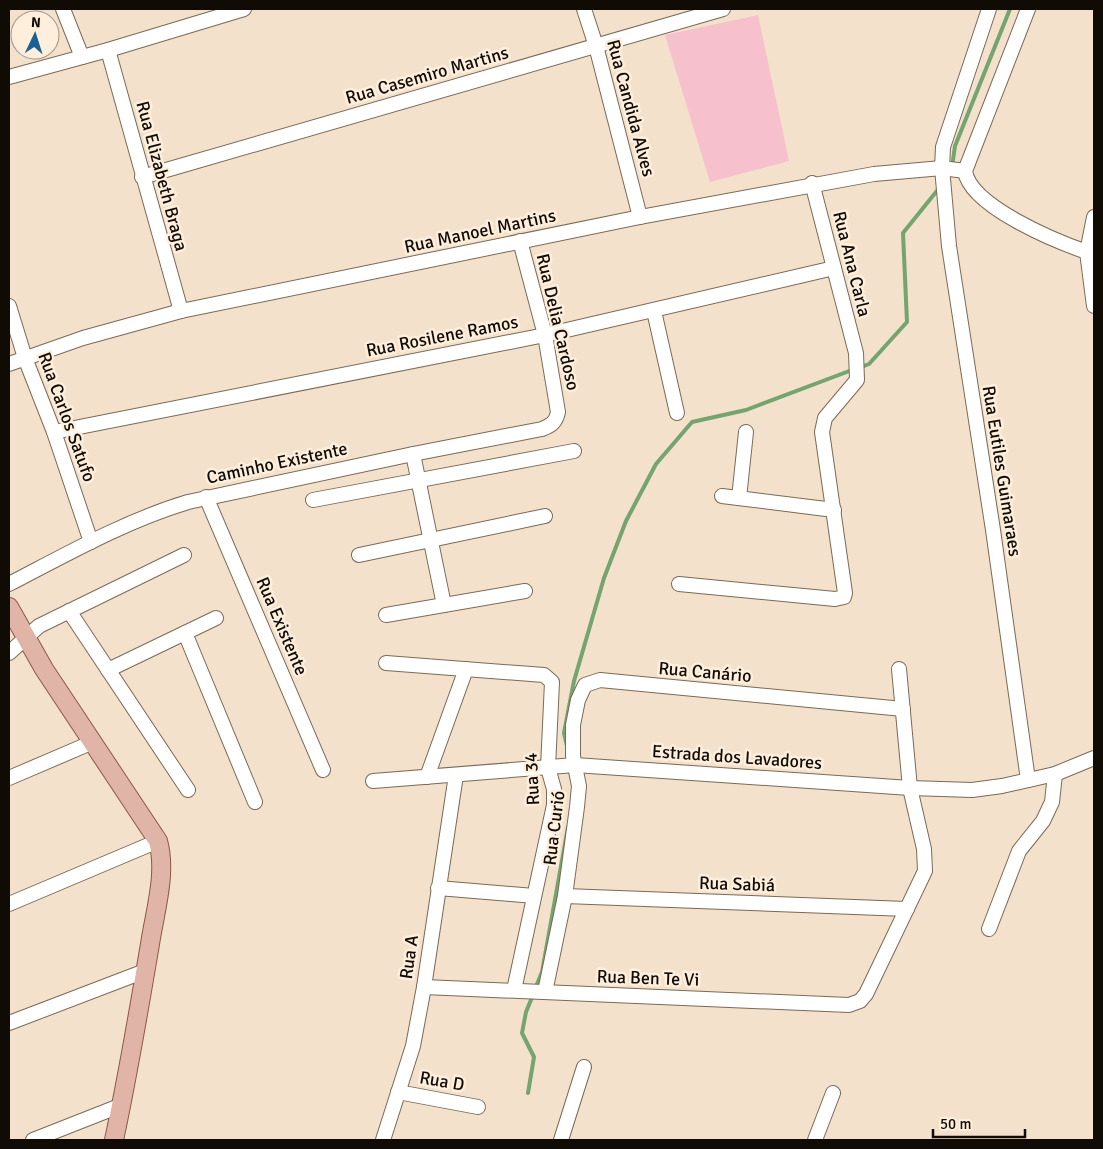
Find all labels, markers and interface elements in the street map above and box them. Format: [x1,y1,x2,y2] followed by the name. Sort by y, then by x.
[10,10,60,60] north arrow
[30,14,41,31] text: N
[602,37,660,179] street label: Rua Candida Alves
[343,41,511,109] street label: Rua Casemiro Martins
[131,99,193,253] street label: Rua Elizabeth Braga
[402,204,558,258] street label: Rua Manoel Martins
[828,209,876,319] street label: Rua Ana Carla
[532,251,584,393] street label: Rua Delia Cardoso
[364,310,520,362] street label: Rua Rosilene Ramos
[33,349,101,485] street label: Rua Carlos Satufo
[978,384,1026,558] street label: Rua Eutiles Guimaraes
[205,437,349,489] street label: Caminho Existente
[251,573,313,679] street label: Rua Existente
[658,657,752,687] street label: Rua Canário
[651,740,823,774] street label: Estrada dos Lavadores
[520,752,544,806] street label: Rua 34
[539,789,569,867] street label: Rua Curió
[699,872,775,896] street label: Rua Sabiá
[395,934,423,980] street label: Rua A
[596,965,700,991] street label: Rua Ben Te Vi
[418,1066,466,1096] street label: Rua D
[933,1106,1026,1138] scale bar
[940,1115,971,1133] text: 50 m

